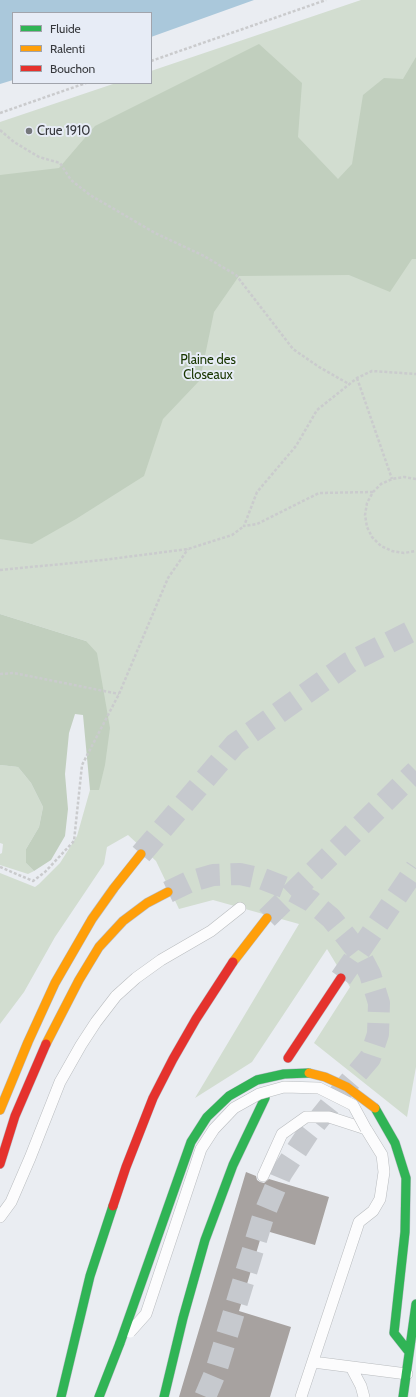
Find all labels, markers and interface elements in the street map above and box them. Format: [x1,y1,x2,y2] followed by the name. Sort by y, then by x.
[12,12,152,84] legend
[50,21,81,36] text: Fluide
[50,41,85,56] text: Ralenti
[50,61,95,76] text: Bouchon
[37,123,90,139] place label: Crue 1910
[24,126,34,136] marker: Crue 1910
[180,352,236,383] park label: Plaine des Closeaux

